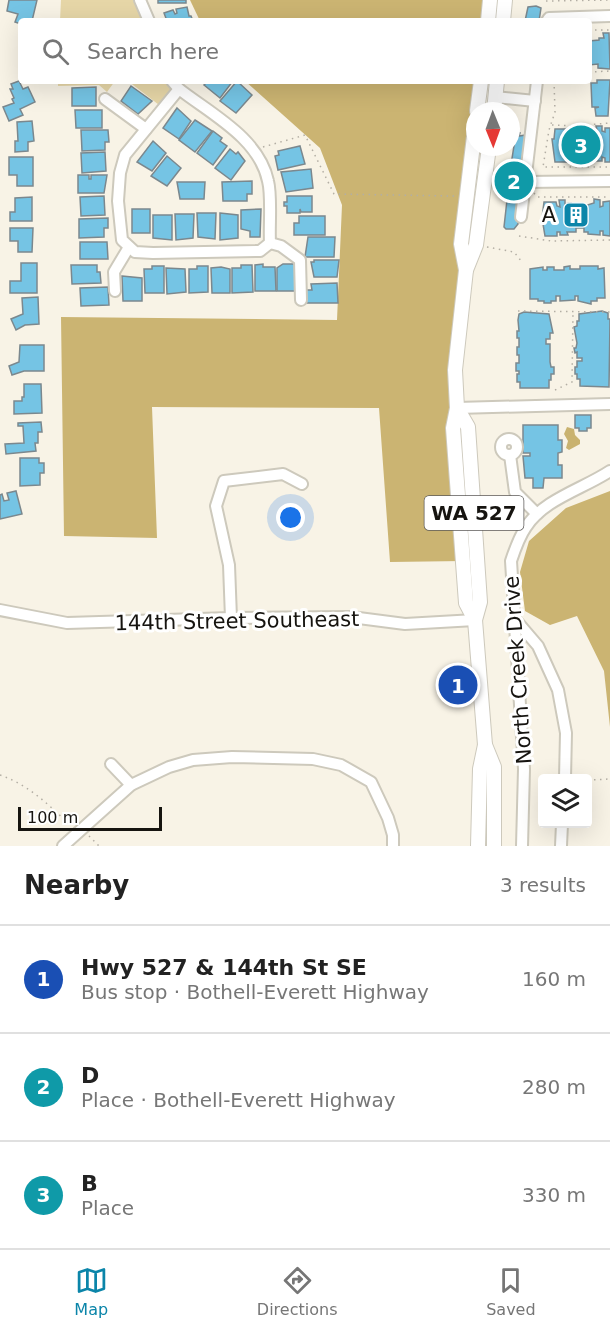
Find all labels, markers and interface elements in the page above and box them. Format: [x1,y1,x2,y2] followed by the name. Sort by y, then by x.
[18,18,592,84] search box
[39,35,72,68] icon: search
[87,39,219,64] text: Search here
[466,102,520,156] north arrow
[562,122,600,168] pin: 3
[494,158,534,204] pin: 2
[561,200,591,230] building icon: A
[542,203,557,227] place label: A
[424,496,524,530] road number: WA 527
[276,503,305,532] your location
[499,575,537,765] street label: North Creek Drive
[114,607,360,635] street label: 144th Street Southeast
[438,662,478,708] pin: 1
[538,774,592,828] map controls
[538,774,592,828] button: layers
[18,804,162,832] scale bar
[27,808,78,827] text: 100 m
[24,870,129,900] text: Nearby
[500,873,586,897] text: 3 results
[81,955,367,980] text: Hwy 527 & 144th St SE
[37,967,50,991] text: 1
[522,967,586,991] text: 160 m
[81,980,429,1004] text: Bus stop · Bothell-Everett Highway
[81,1063,99,1088] text: D
[37,1075,50,1099] text: 2
[522,1075,586,1099] text: 280 m
[81,1088,396,1112] text: Place · Bothell-Everett Highway
[81,1171,98,1196] text: B
[37,1183,50,1207] text: 3
[522,1183,586,1207] text: 330 m
[81,1196,134,1220] text: Place
[74,1264,108,1319] tab: Map
[257,1264,337,1319] tab: Directions
[486,1264,536,1319] tab: Saved

